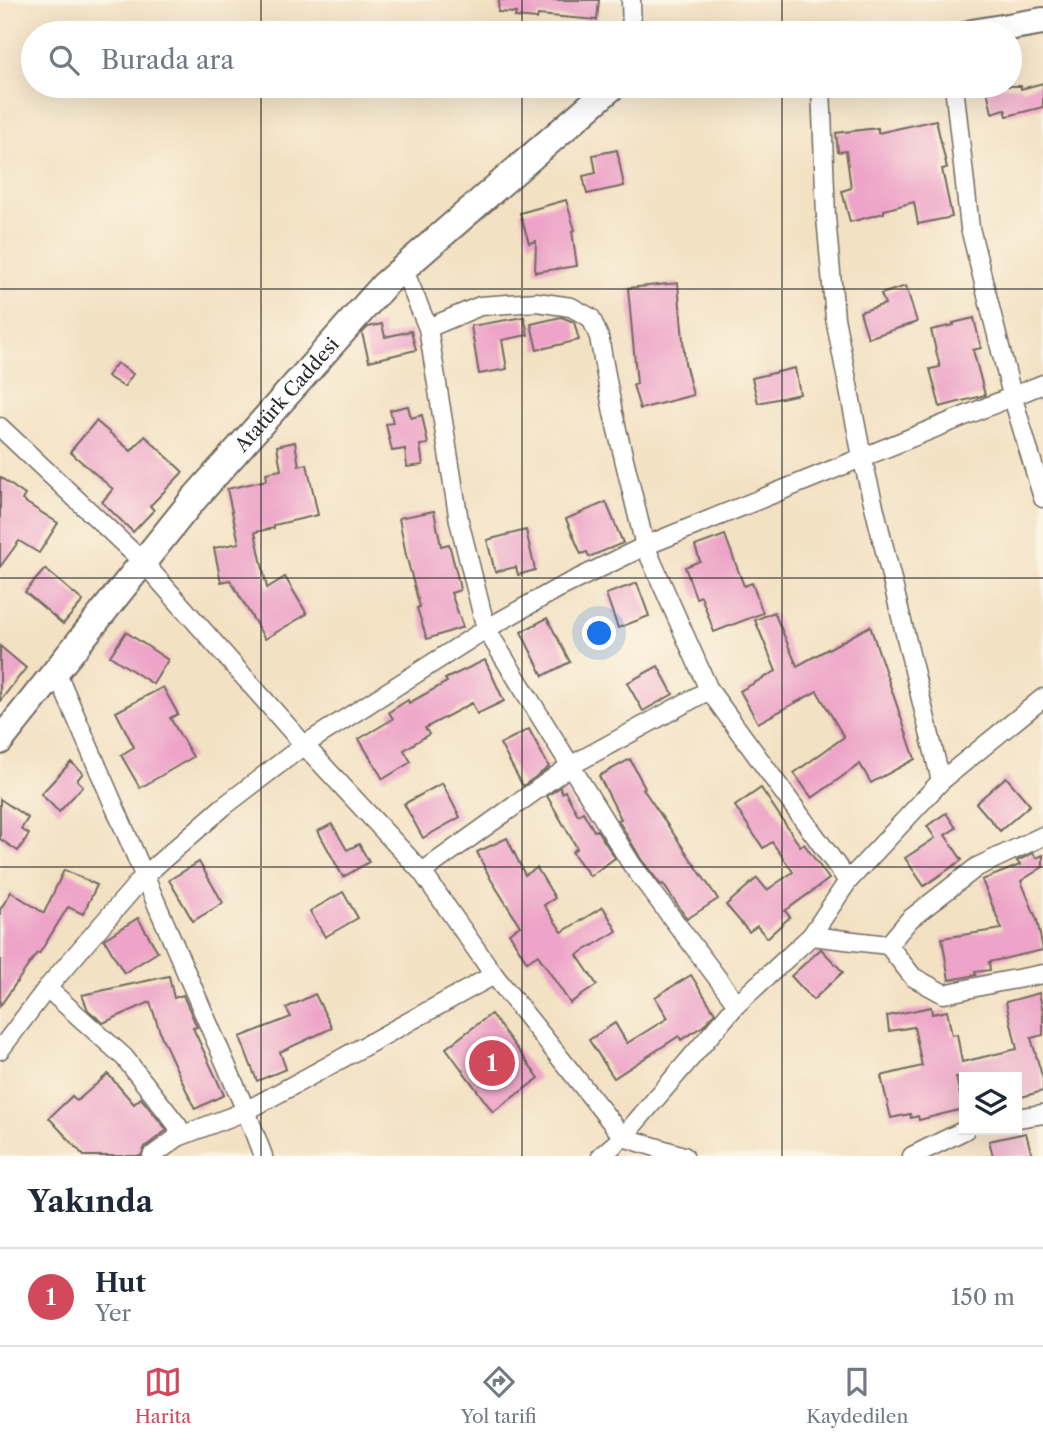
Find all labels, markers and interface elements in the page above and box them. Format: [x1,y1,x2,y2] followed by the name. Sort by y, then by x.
[21,21,1022,98] search box
[45,41,83,79] icon: search
[101,44,234,76] text: Burada ara
[230,333,344,457] street label: Atatürk Caddesi
[582,616,616,650] your location
[469,1037,515,1089] pin: 1
[959,1072,1022,1135] map controls
[959,1072,1022,1135] button: layers
[28,1183,153,1220] text: Yakında
[95,1267,146,1299] text: Hut
[46,1283,56,1311] text: 1
[951,1283,1015,1311] text: 150 m
[95,1299,131,1327] text: Yer
[135,1363,191,1428] tab: Harita
[461,1363,537,1428] tab: Yol tarifi
[806,1363,908,1428] tab: Kaydedilen

